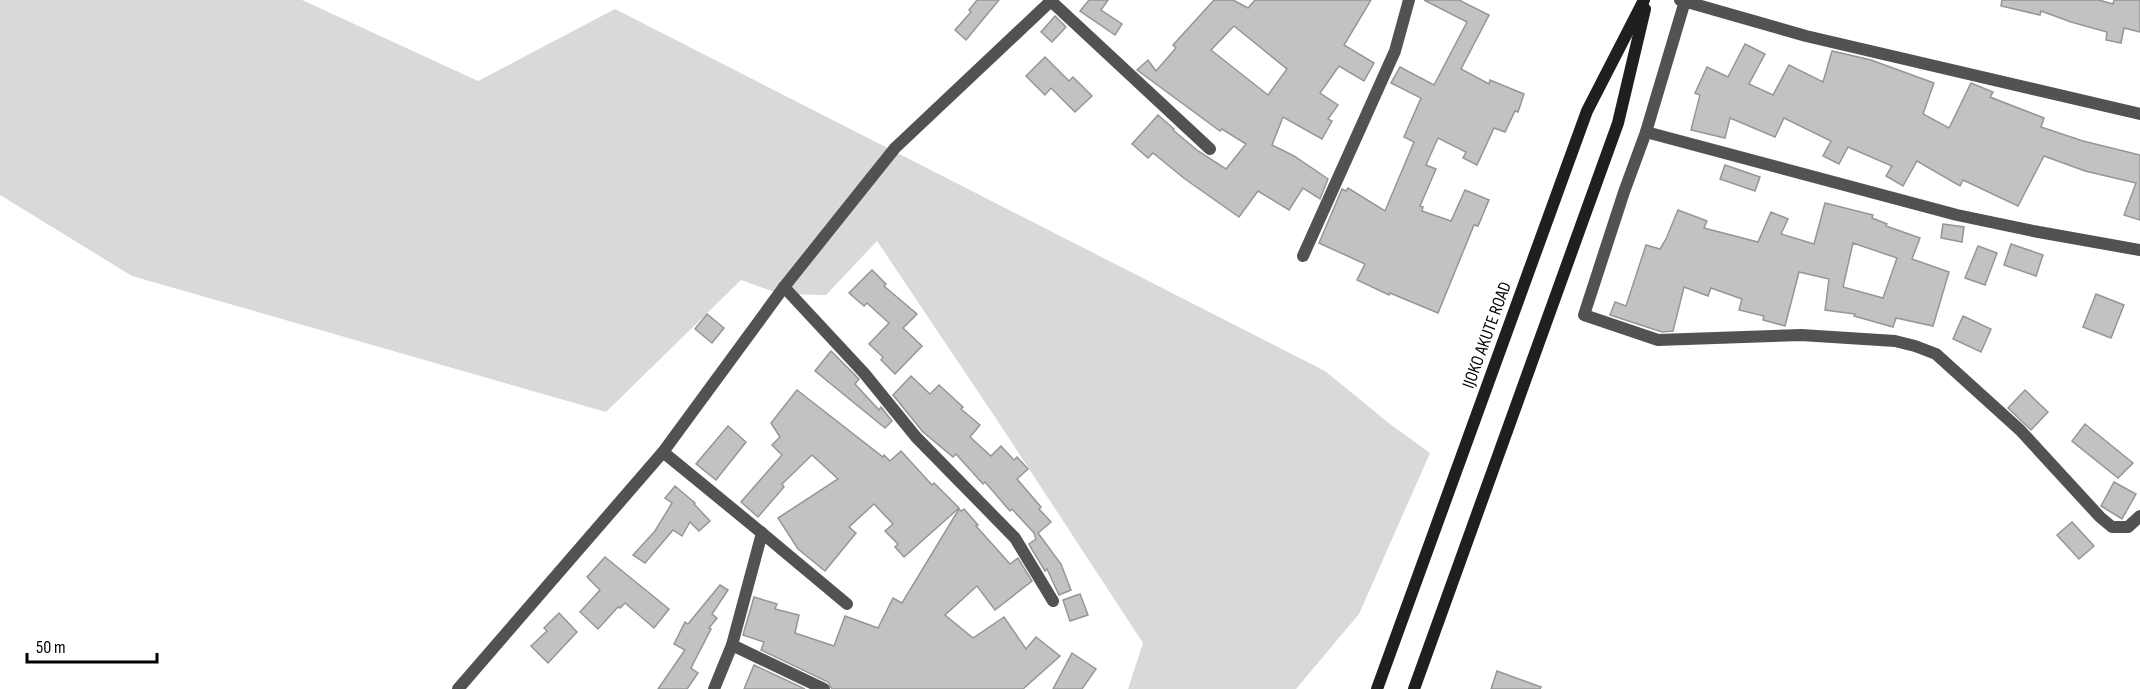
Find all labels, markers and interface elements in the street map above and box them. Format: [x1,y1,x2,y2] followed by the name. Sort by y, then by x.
[1458,279,1516,391] street label: IJOKO AKUTE ROAD
[27,626,158,664] scale bar
[36,637,66,658] text: 50 m

